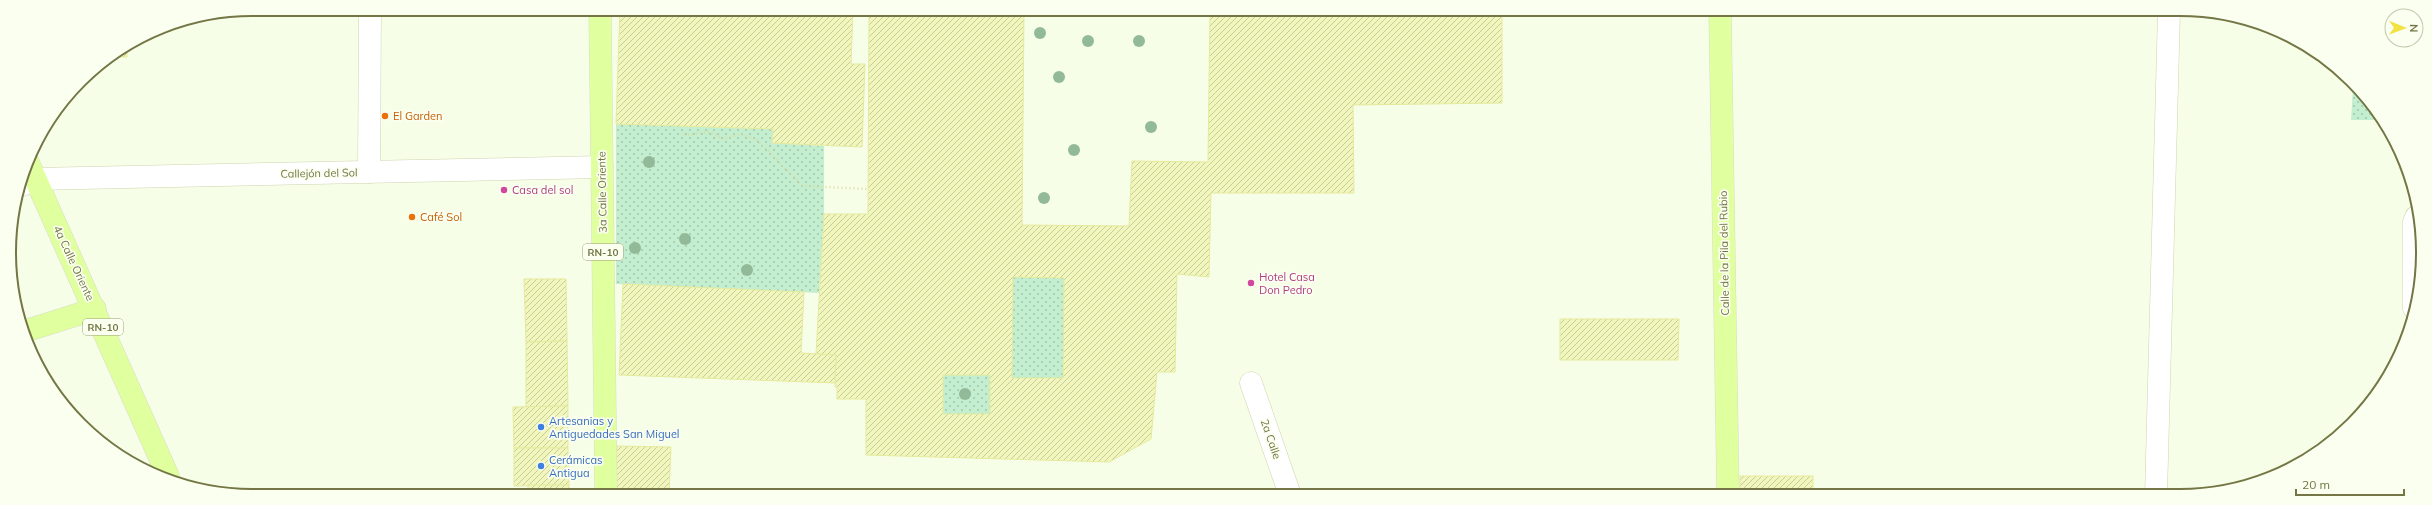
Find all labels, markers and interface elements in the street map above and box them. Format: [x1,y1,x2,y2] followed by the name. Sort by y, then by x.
[2384,8,2424,48] north arrow
[2407,24,2421,32] text: N
[393,109,443,123] place label: El Garden
[380,111,390,121] marker: El Garden
[594,151,610,233] street label: 3a Calle Oriente
[280,165,358,181] street label: Callejón del Sol
[512,183,573,197] place label: Casa del sol
[499,185,509,195] marker: Casa del sol
[1716,190,1732,316] street label: Calle de la Pila del Rubio
[420,210,462,224] place label: Café Sol
[407,212,417,222] marker: Café Sol
[50,223,98,303] street label: 4a Calle Oriente
[583,244,623,260] road number: RN-10
[1259,270,1315,297] place label: Hotel Casa Don Pedro
[1246,278,1256,288] marker: Hotel Casa Don Pedro
[83,319,123,335] road number: RN-10
[549,414,679,441] place label: Artesanias y Antiguedades San Miguel
[1258,417,1284,461] street label: 2a Calle
[536,422,546,432] marker: Artesanias y Antiguedades San Miguel
[549,453,602,480] place label: Cerámicas Antigua
[536,461,546,471] marker: Cerámicas Antigua
[2296,471,2404,497] scale bar
[2302,477,2330,492] text: 20 m

